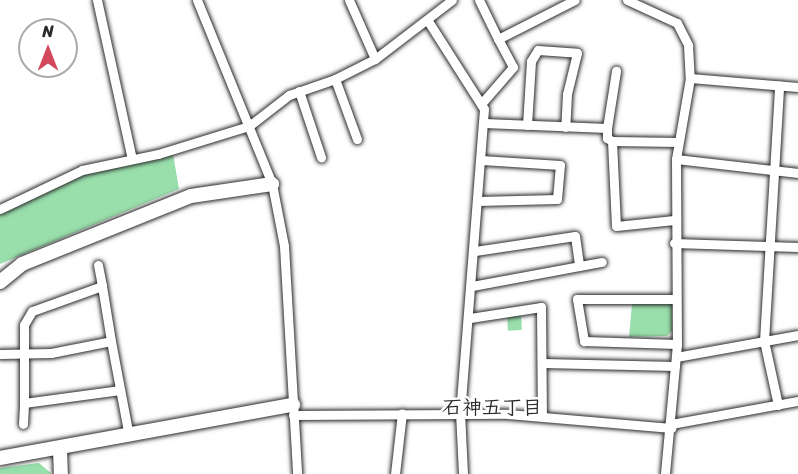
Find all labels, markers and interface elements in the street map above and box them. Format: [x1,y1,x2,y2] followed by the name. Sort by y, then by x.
[42,17,54,46] text: N
[18,18,78,78] north arrow
[442,395,542,419] district label: 石神五丁目

